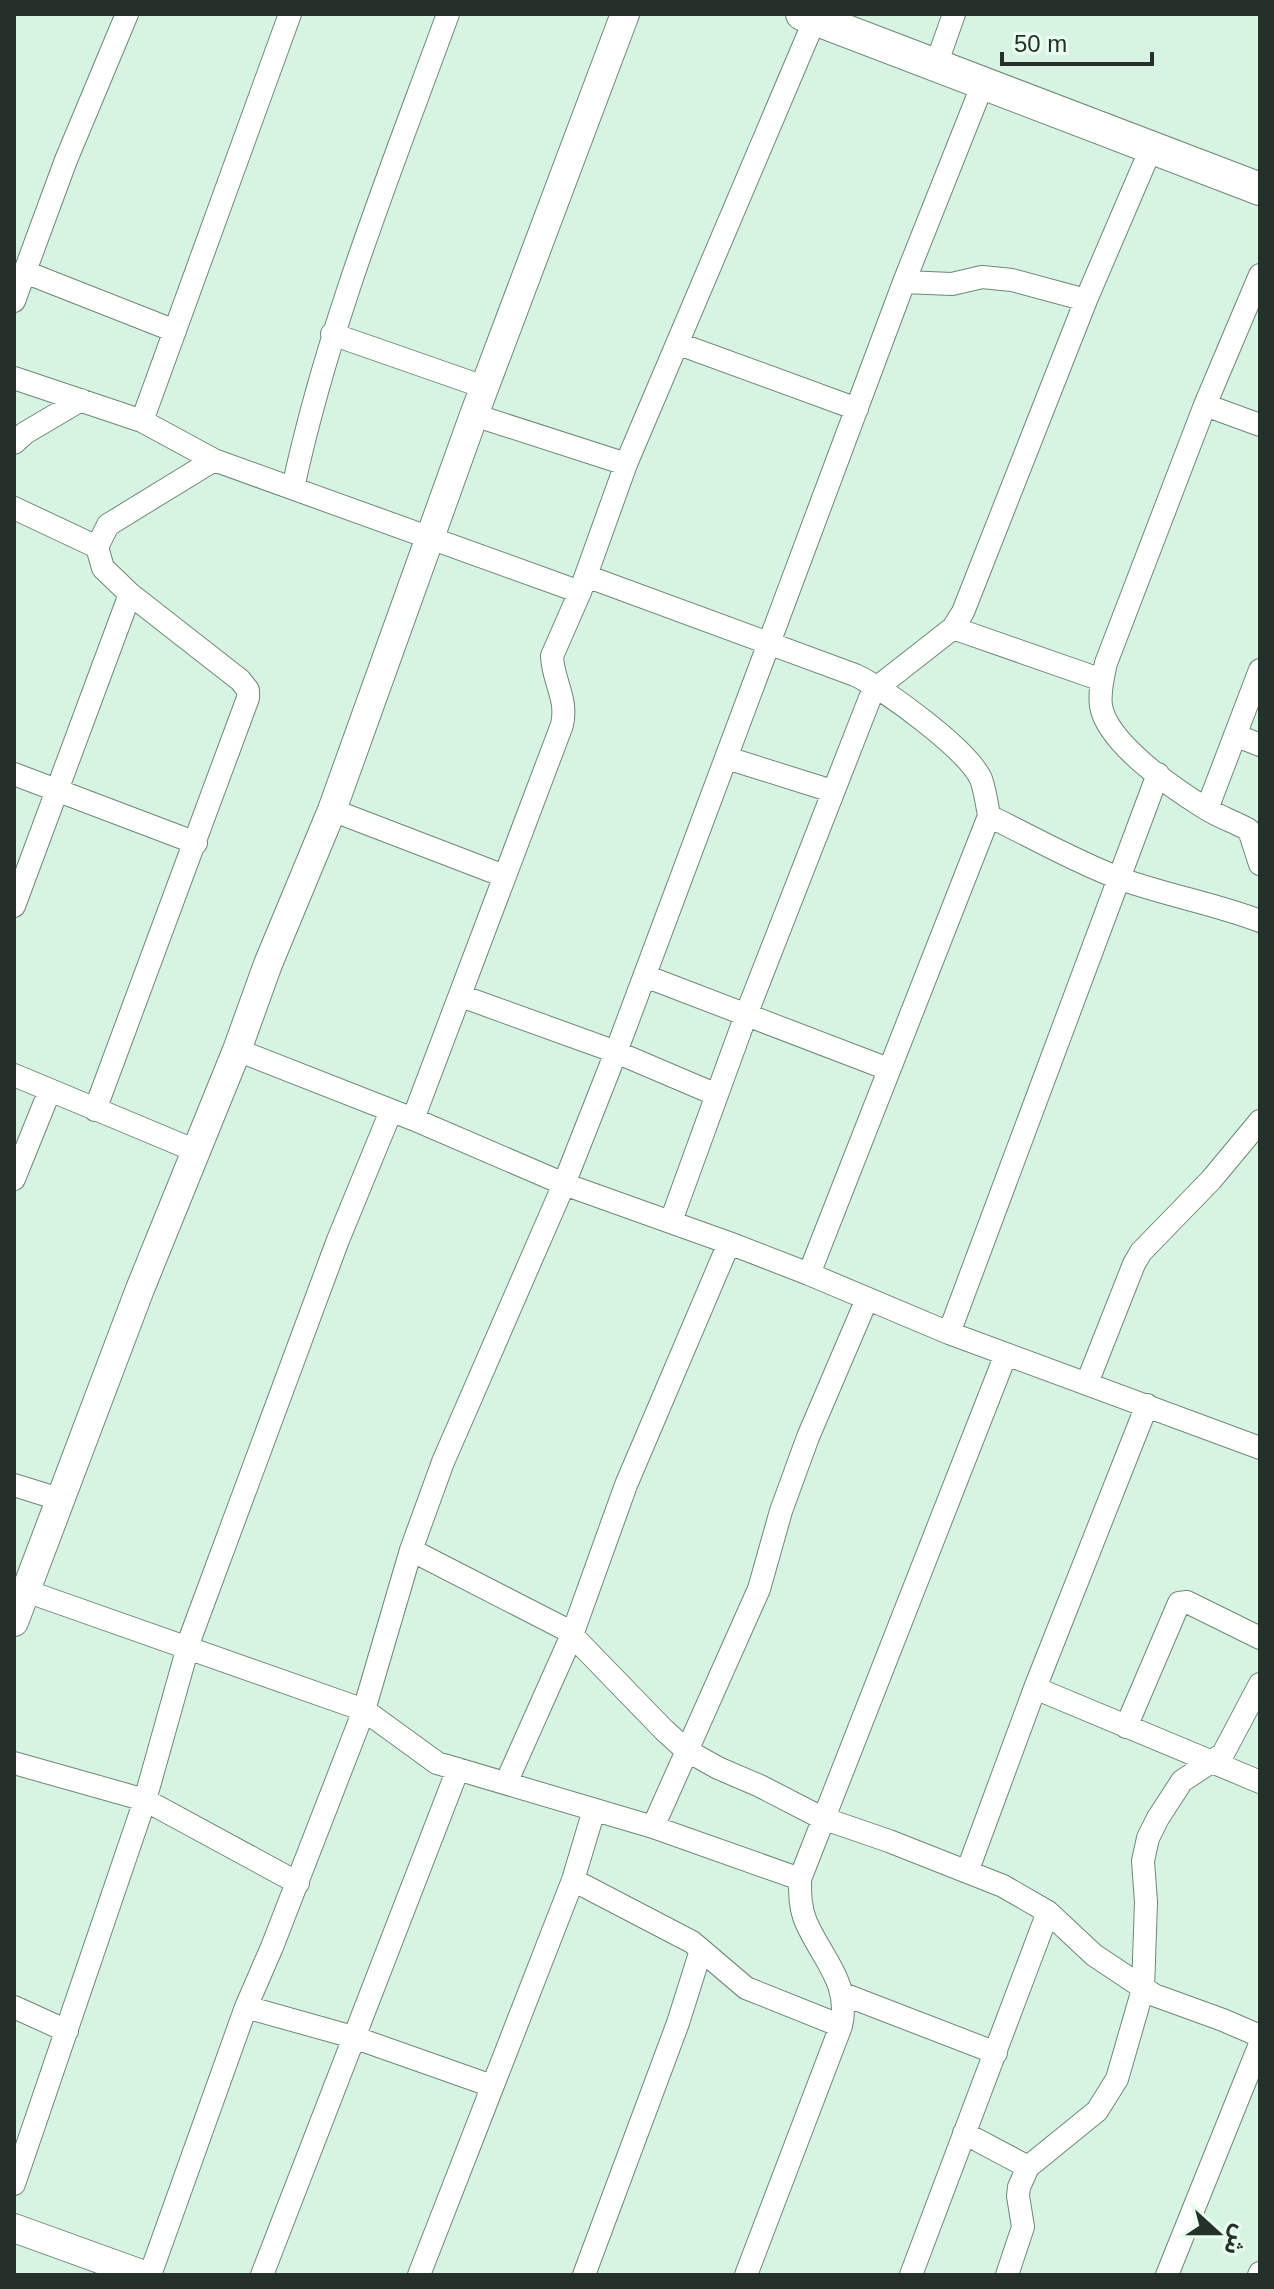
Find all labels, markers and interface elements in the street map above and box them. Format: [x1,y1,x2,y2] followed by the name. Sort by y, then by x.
[1002,16,1152,66] scale bar
[1014,30,1067,57] text: 50 m
[1178,2193,1258,2273] north arrow
[1219,2221,1253,2259] text: ش

